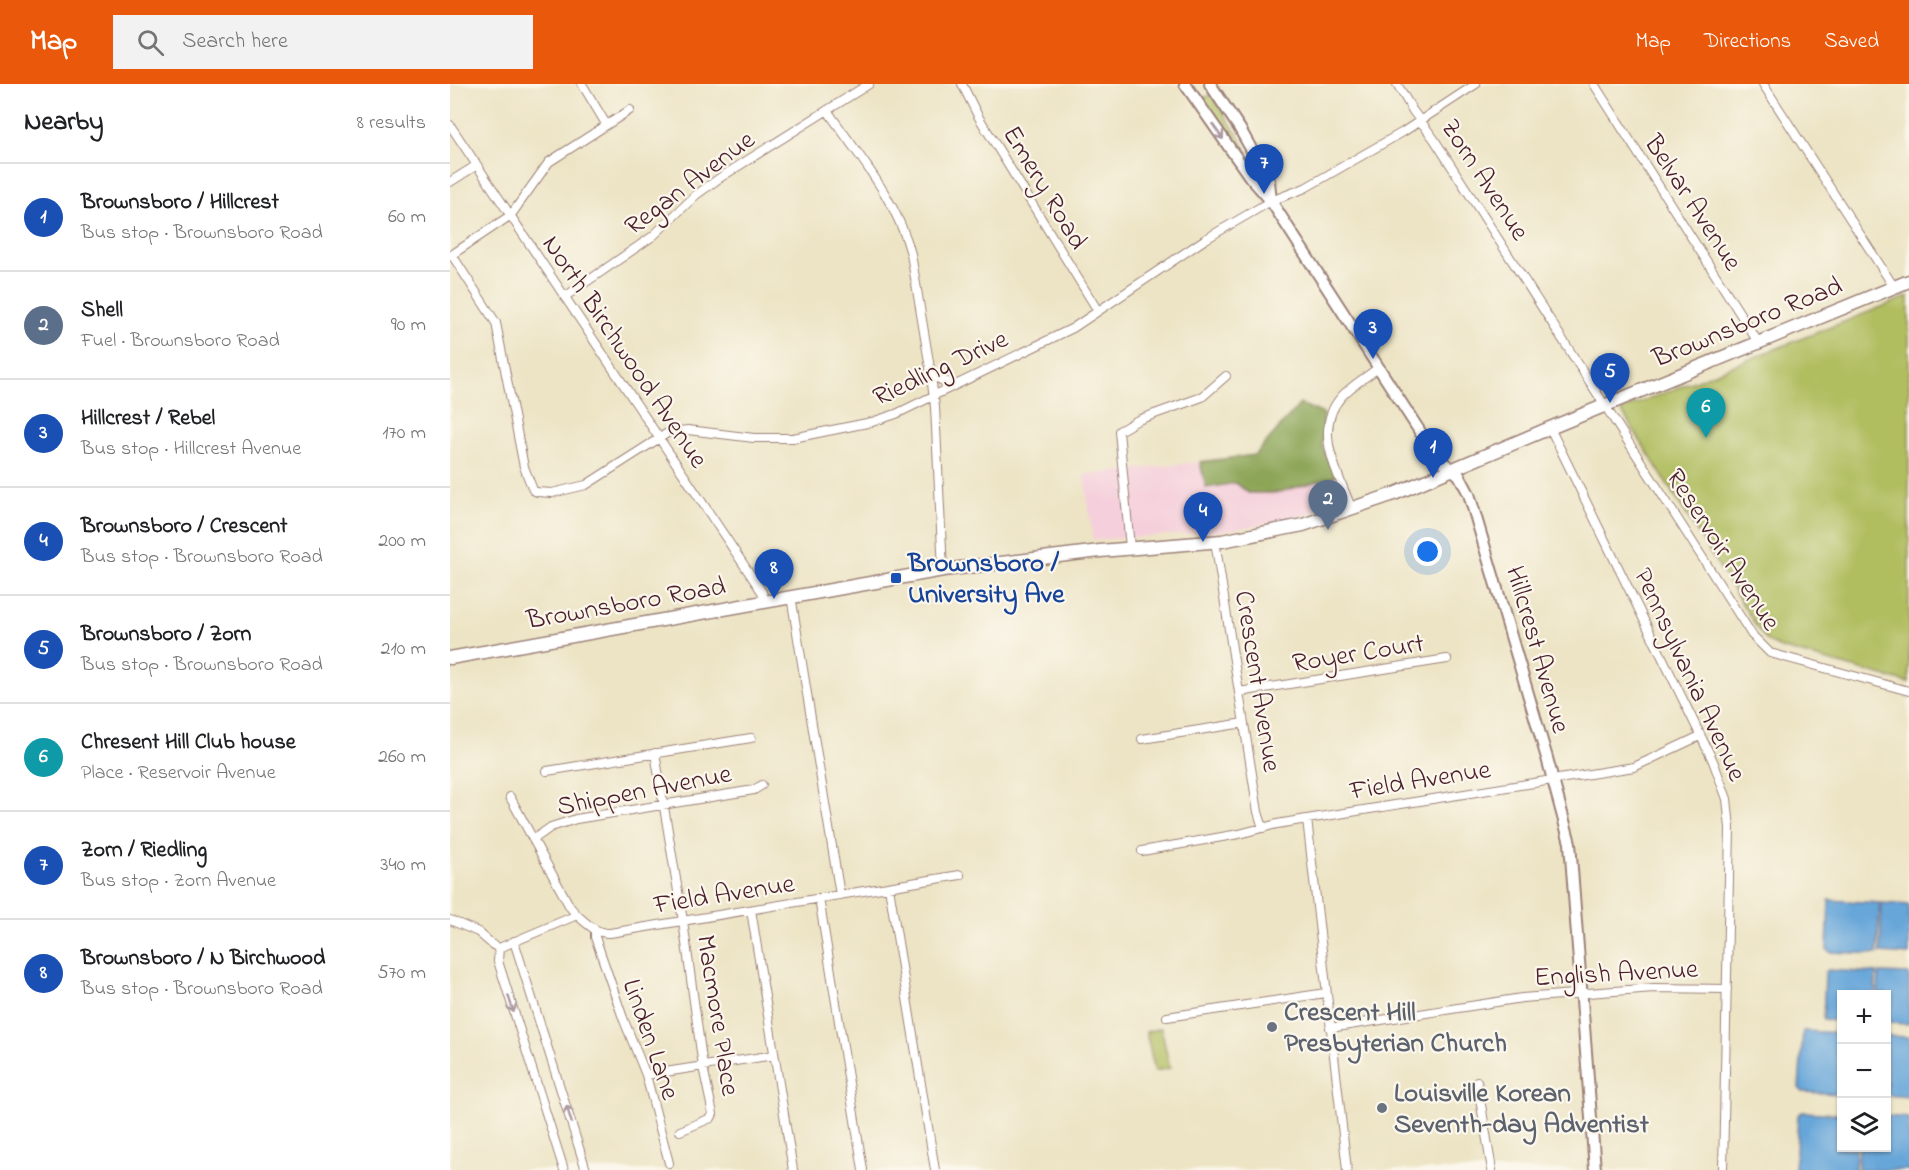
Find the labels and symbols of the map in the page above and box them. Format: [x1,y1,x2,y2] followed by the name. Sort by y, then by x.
[1430,112,1538,250] street label: Zorn Avenue
[992,119,1096,258] street label: Emery Road
[617,121,765,246] street label: Regan Avenue
[1212,124,1224,140] one-way arrow
[1633,127,1751,280] street label: Belvar Avenue
[1244,144,1284,194] pin: 7
[531,228,717,477] street label: North Birchwood Avenue
[1646,267,1849,380] street label: Brownsboro Road
[1354,310,1392,359] pin: 3
[867,321,1016,418] street label: Riedling Drive
[1590,354,1630,403] pin: 5
[1686,388,1726,438] pin: 6
[1414,428,1452,478] pin: 1
[1655,462,1790,640] street label: Reservoir Avenue
[1308,480,1348,530] pin: 2
[1184,492,1222,542] pin: 4
[1413,537,1442,566] your location
[906,545,1065,615] place label: Brownsboro / University Ave
[754,550,794,599] pin: 8
[1494,561,1579,739] street label: Hillcrest Avenue
[1622,562,1756,789] street label: Pennsylvania Avenue
[523,568,729,641] street label: Brownsboro Road
[889,571,903,585] marker: Brownsboro / University Ave
[1223,588,1290,776] street label: Crescent Avenue
[1290,625,1427,684] street label: Royer Court
[1346,751,1494,812] street label: Field Avenue
[554,755,736,828] street label: Shippen Avenue
[650,865,798,926] street label: Field Avenue
[685,932,749,1100] street label: Macmore Place
[1533,951,1700,998] street label: English Avenue
[611,974,689,1106] street label: Linden Lane
[507,994,518,1013] one-way arrow
[1284,994,1507,1064] place label: Crescent Hill Presbyterian Church
[1265,1020,1279,1034] marker: Crescent Hill Presbyterian Church
[1394,1075,1650,1145] place label: Louisville Korean Seventh-day Adventist
[1375,1101,1389,1115] marker: Louisville Korean Seventh-day Adventist
[562,1105,573,1124] one-way arrow

